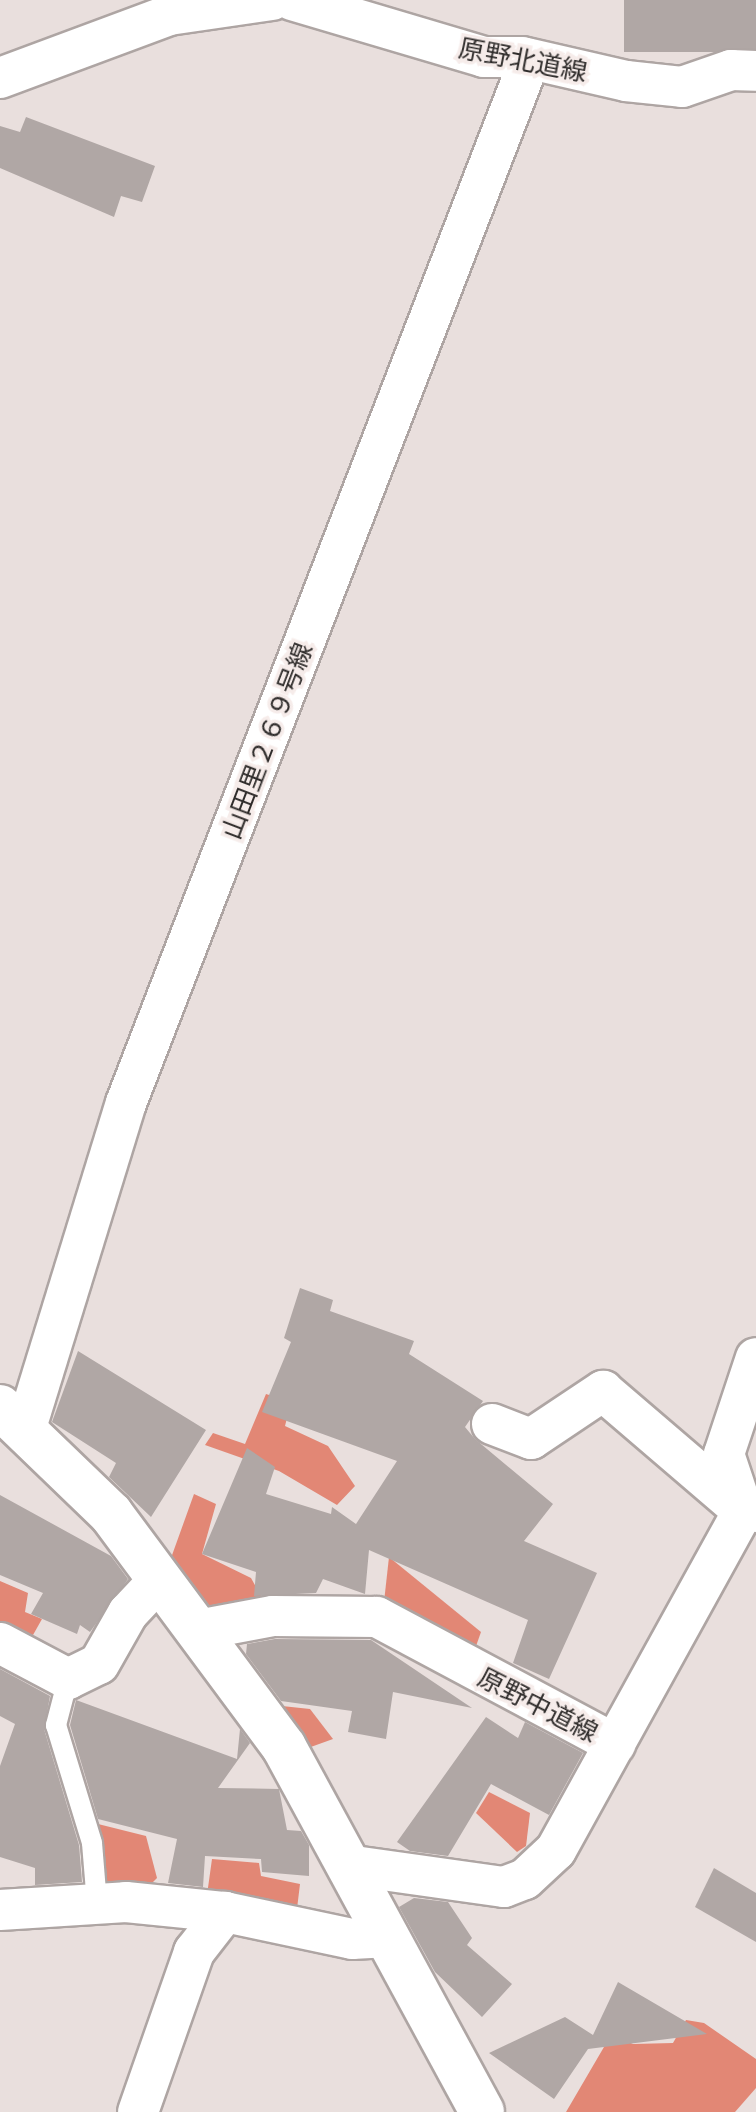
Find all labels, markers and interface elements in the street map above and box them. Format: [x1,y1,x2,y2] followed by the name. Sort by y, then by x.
[456,32,590,88] street label: 原野北道線
[215,638,319,844] street label: 山田里２６９号線
[473,1662,603,1748] street label: 原野中道線

